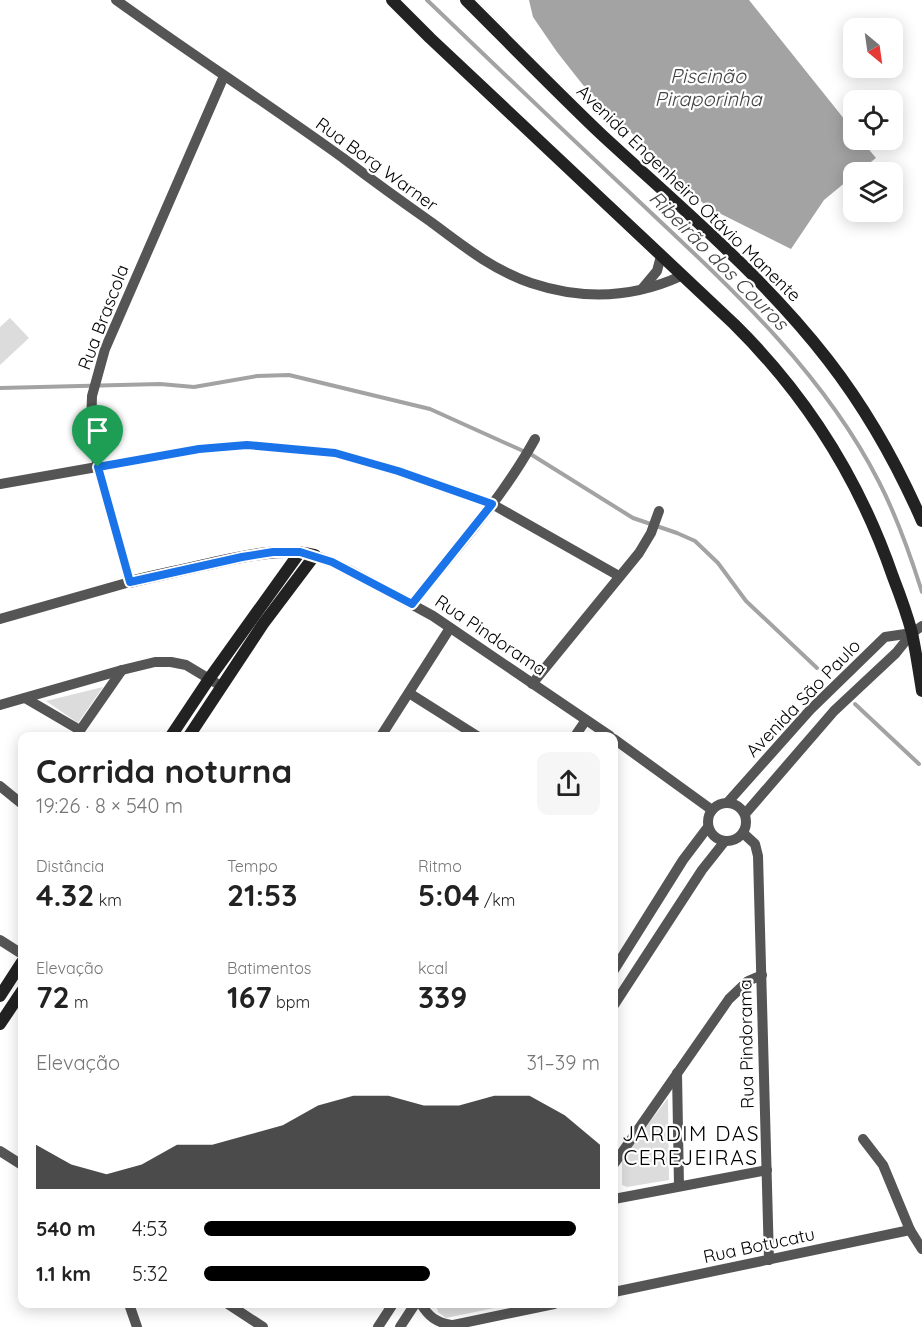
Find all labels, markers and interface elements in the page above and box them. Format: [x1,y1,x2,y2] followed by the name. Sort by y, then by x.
[843,18,903,78] north arrow
[843,18,903,222] map controls
[655,63,763,111] water label: Piscinão Piraporinha
[572,79,806,307] street label: Avenida Engenheiro Otávio Manente
[843,90,903,150] button: locate
[311,112,443,216] street label: Rua Borg Warner
[843,162,903,222] button: layers
[644,185,795,336] water label: Ribeirão dos Couros
[72,261,134,373] street label: Rua Brascola
[72,405,123,467] pin
[81,414,114,447] icon: arrive
[431,589,551,681] street label: Rua Pindorama
[741,634,865,762] street label: Avenida São Paulo
[36,750,292,791] text: Corrida noturna
[537,752,600,815] button: share
[36,793,183,818] text: 19:26 · 8 × 540 m
[36,856,104,876] text: Distância
[227,856,278,876] text: Tempo
[418,856,462,876] text: Ritmo
[36,876,94,914] text: 4.32
[227,876,297,914] text: 21:53
[418,876,480,914] text: 5:04
[94,890,122,910] text: km
[480,890,515,910] text: /km
[36,958,103,978] text: Elevação
[227,958,311,978] text: Batimentos
[418,958,448,978] text: kcal
[36,978,70,1016] text: 72
[227,978,272,1016] text: 167
[418,978,467,1016] text: 339
[733,979,759,1109] street label: Rua Pindorama
[70,992,89,1012] text: m
[272,992,310,1012] text: bpm
[36,1050,120,1075] text: Elevação
[527,1050,600,1075] text: 31–39 m
[622,1120,760,1170] district label: JARDIM DAS CEREJEIRAS
[36,1216,96,1241] text: 540 m
[132,1216,168,1241] text: 4:53
[701,1222,817,1268] street label: Rua Botucatu
[36,1261,91,1286] text: 1.1 km
[132,1261,168,1286] text: 5:32

